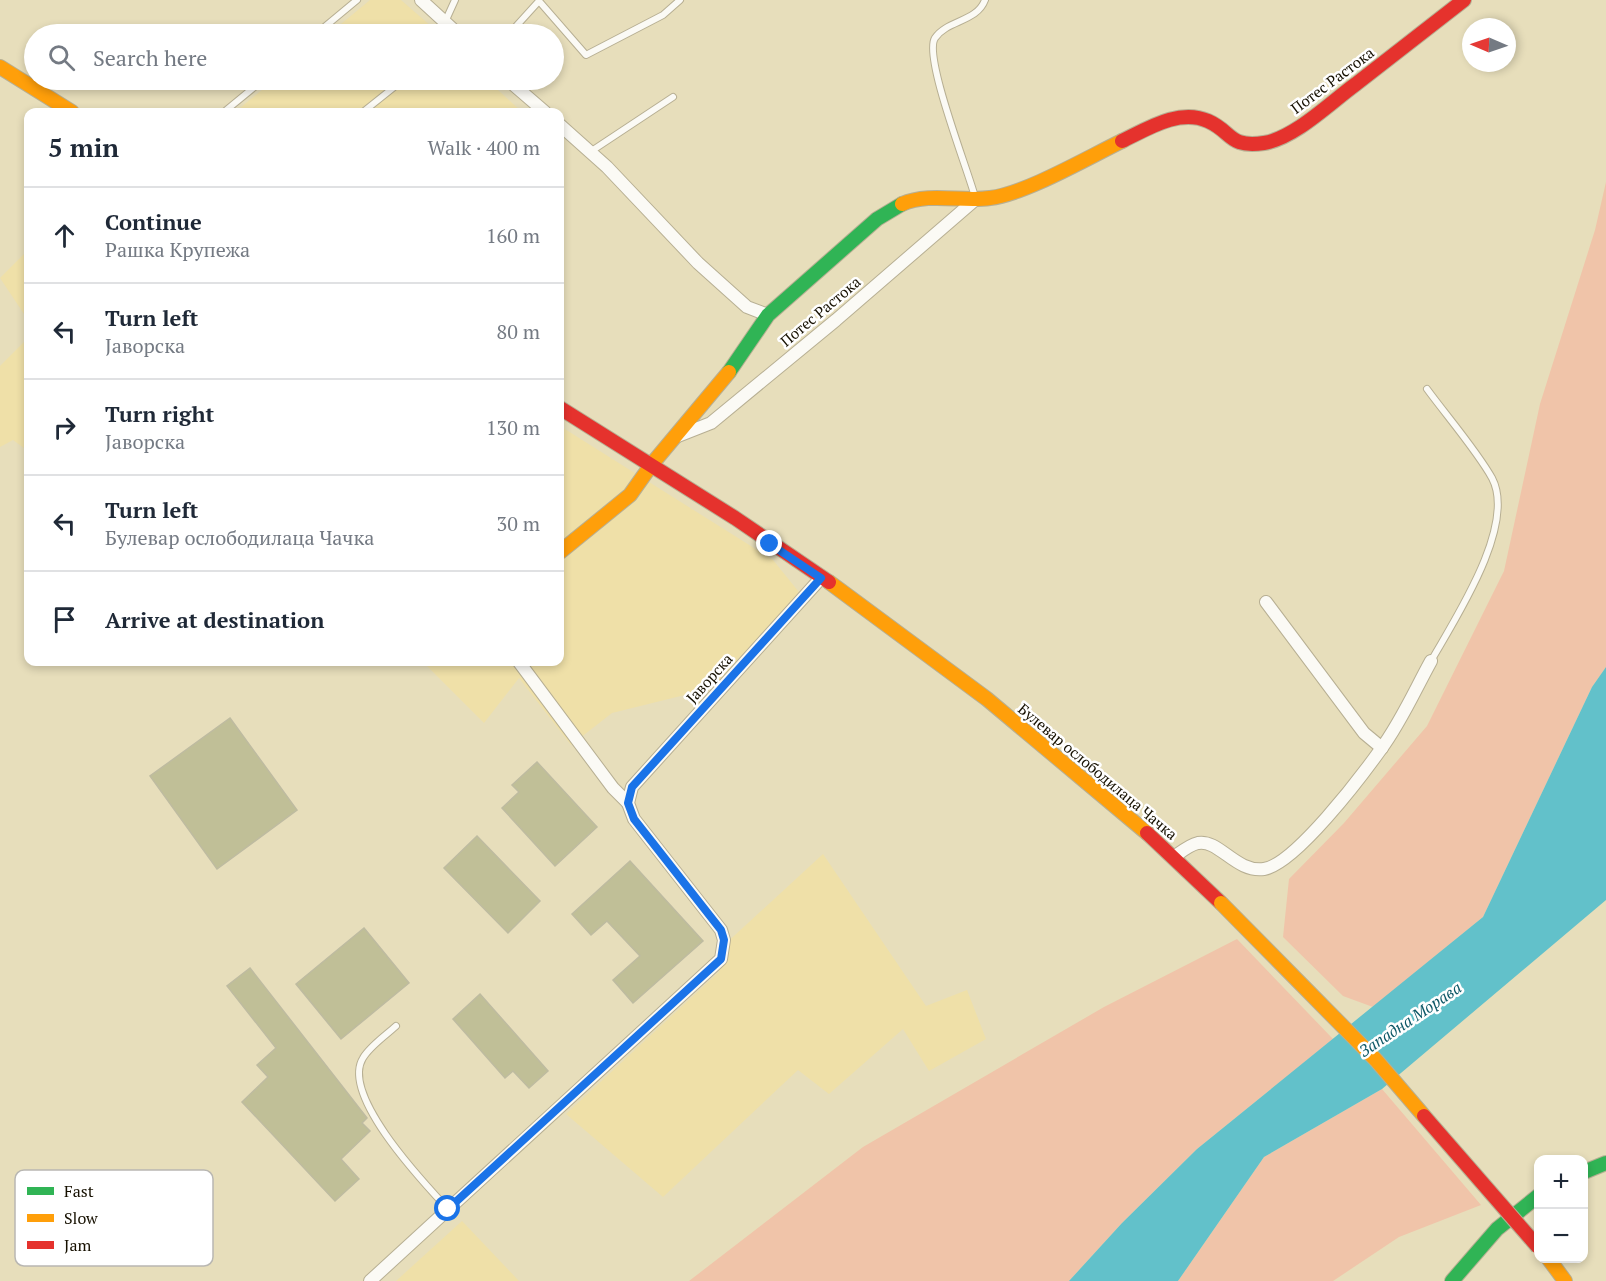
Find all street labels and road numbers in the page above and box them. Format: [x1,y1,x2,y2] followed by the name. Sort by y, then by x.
[1286,42,1378,118] street label: Потес Растока
[776,271,865,351] street label: Потес Растока
[681,649,737,707] street label: Јаворска
[1014,698,1182,844] street label: Булевар ослободилаца Чачка

